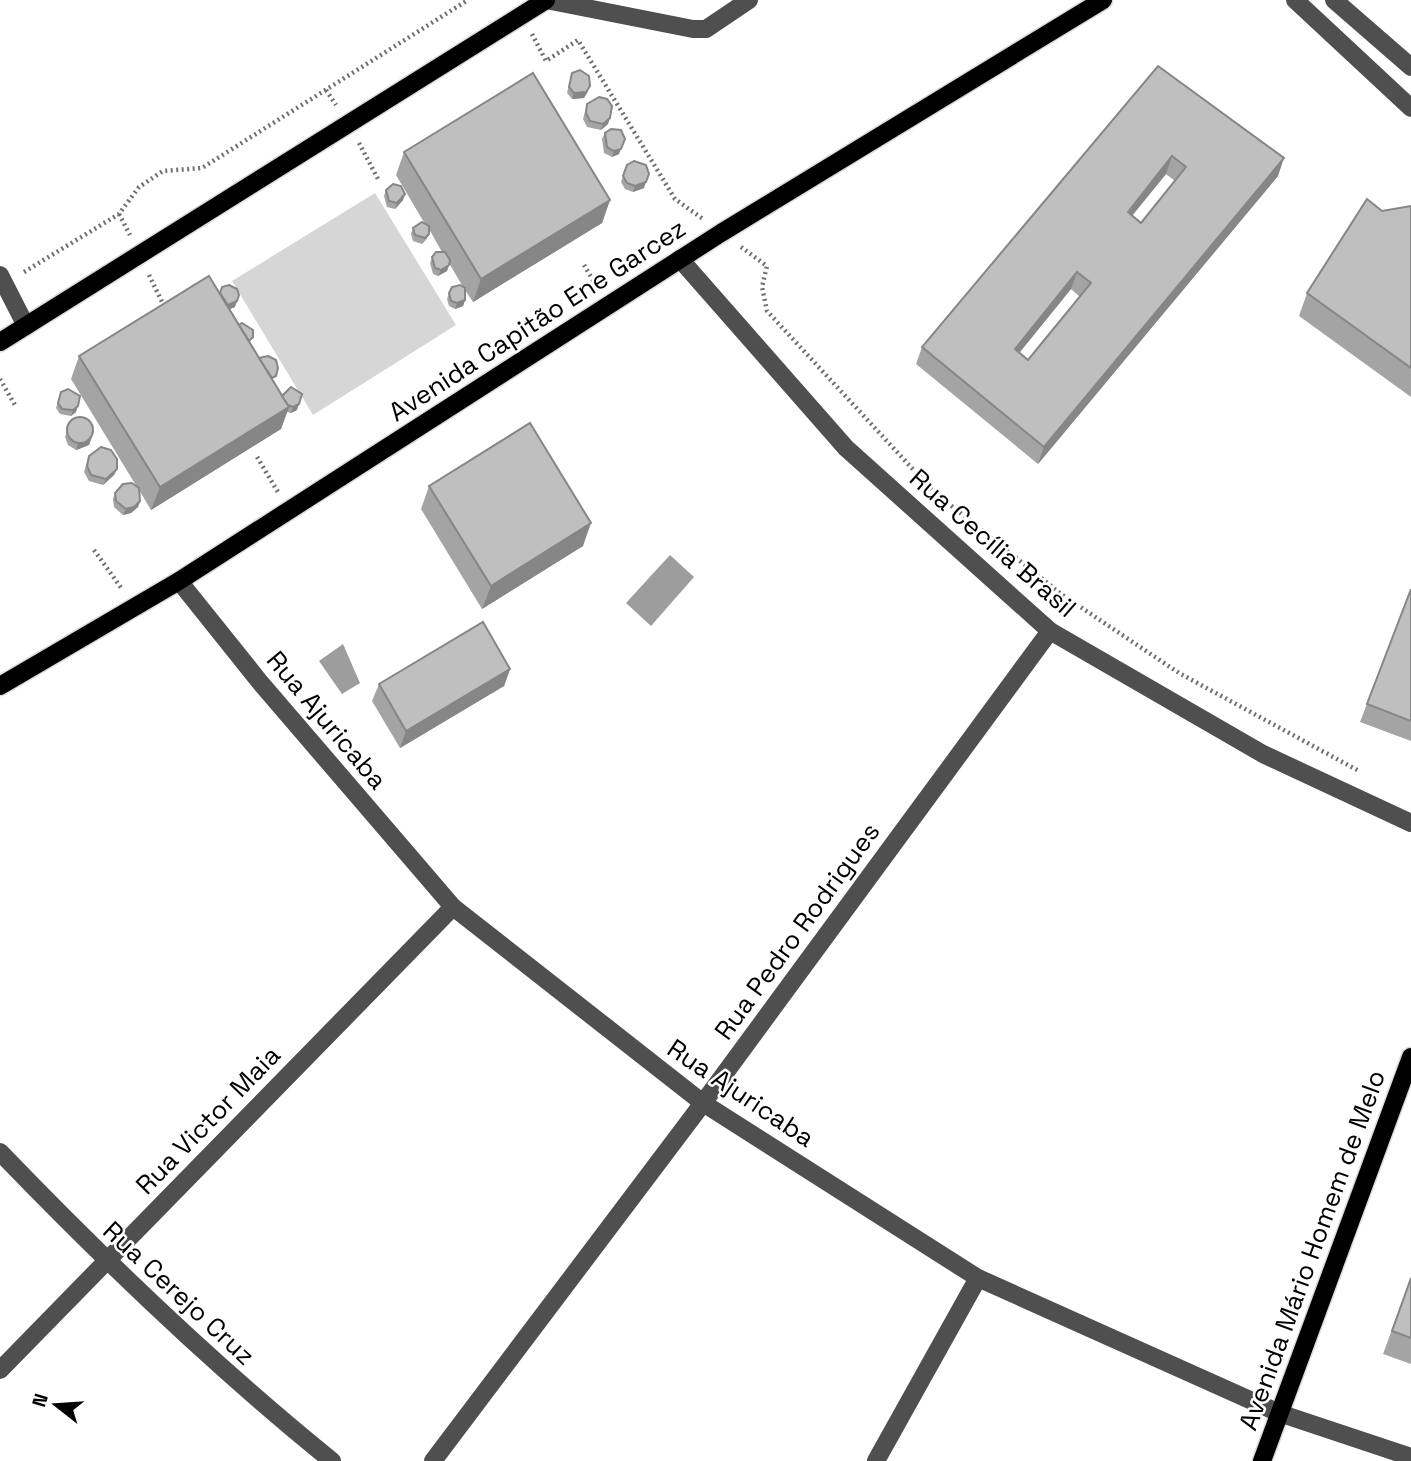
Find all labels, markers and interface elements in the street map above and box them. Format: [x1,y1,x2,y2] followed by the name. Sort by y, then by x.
[382,211,692,429] street label: Avenida Capitão Ene Garcez
[903,461,1083,625] street label: Rua Cecília Brasil
[259,644,395,796] street label: Rua Ajuricaba
[707,816,887,1046] street label: Rua Pedro Rodrigues
[661,1031,821,1155] street label: Rua Ajuricaba
[128,1038,288,1202] street label: Rua Victor Maia
[1231,1065,1393,1435] street label: Avenida Mário Homem de Melo
[96,1214,262,1372] street label: Rua Cerejo Cruz
[21,1370,91,1440] north arrow
[26,1390,54,1410] text: N

